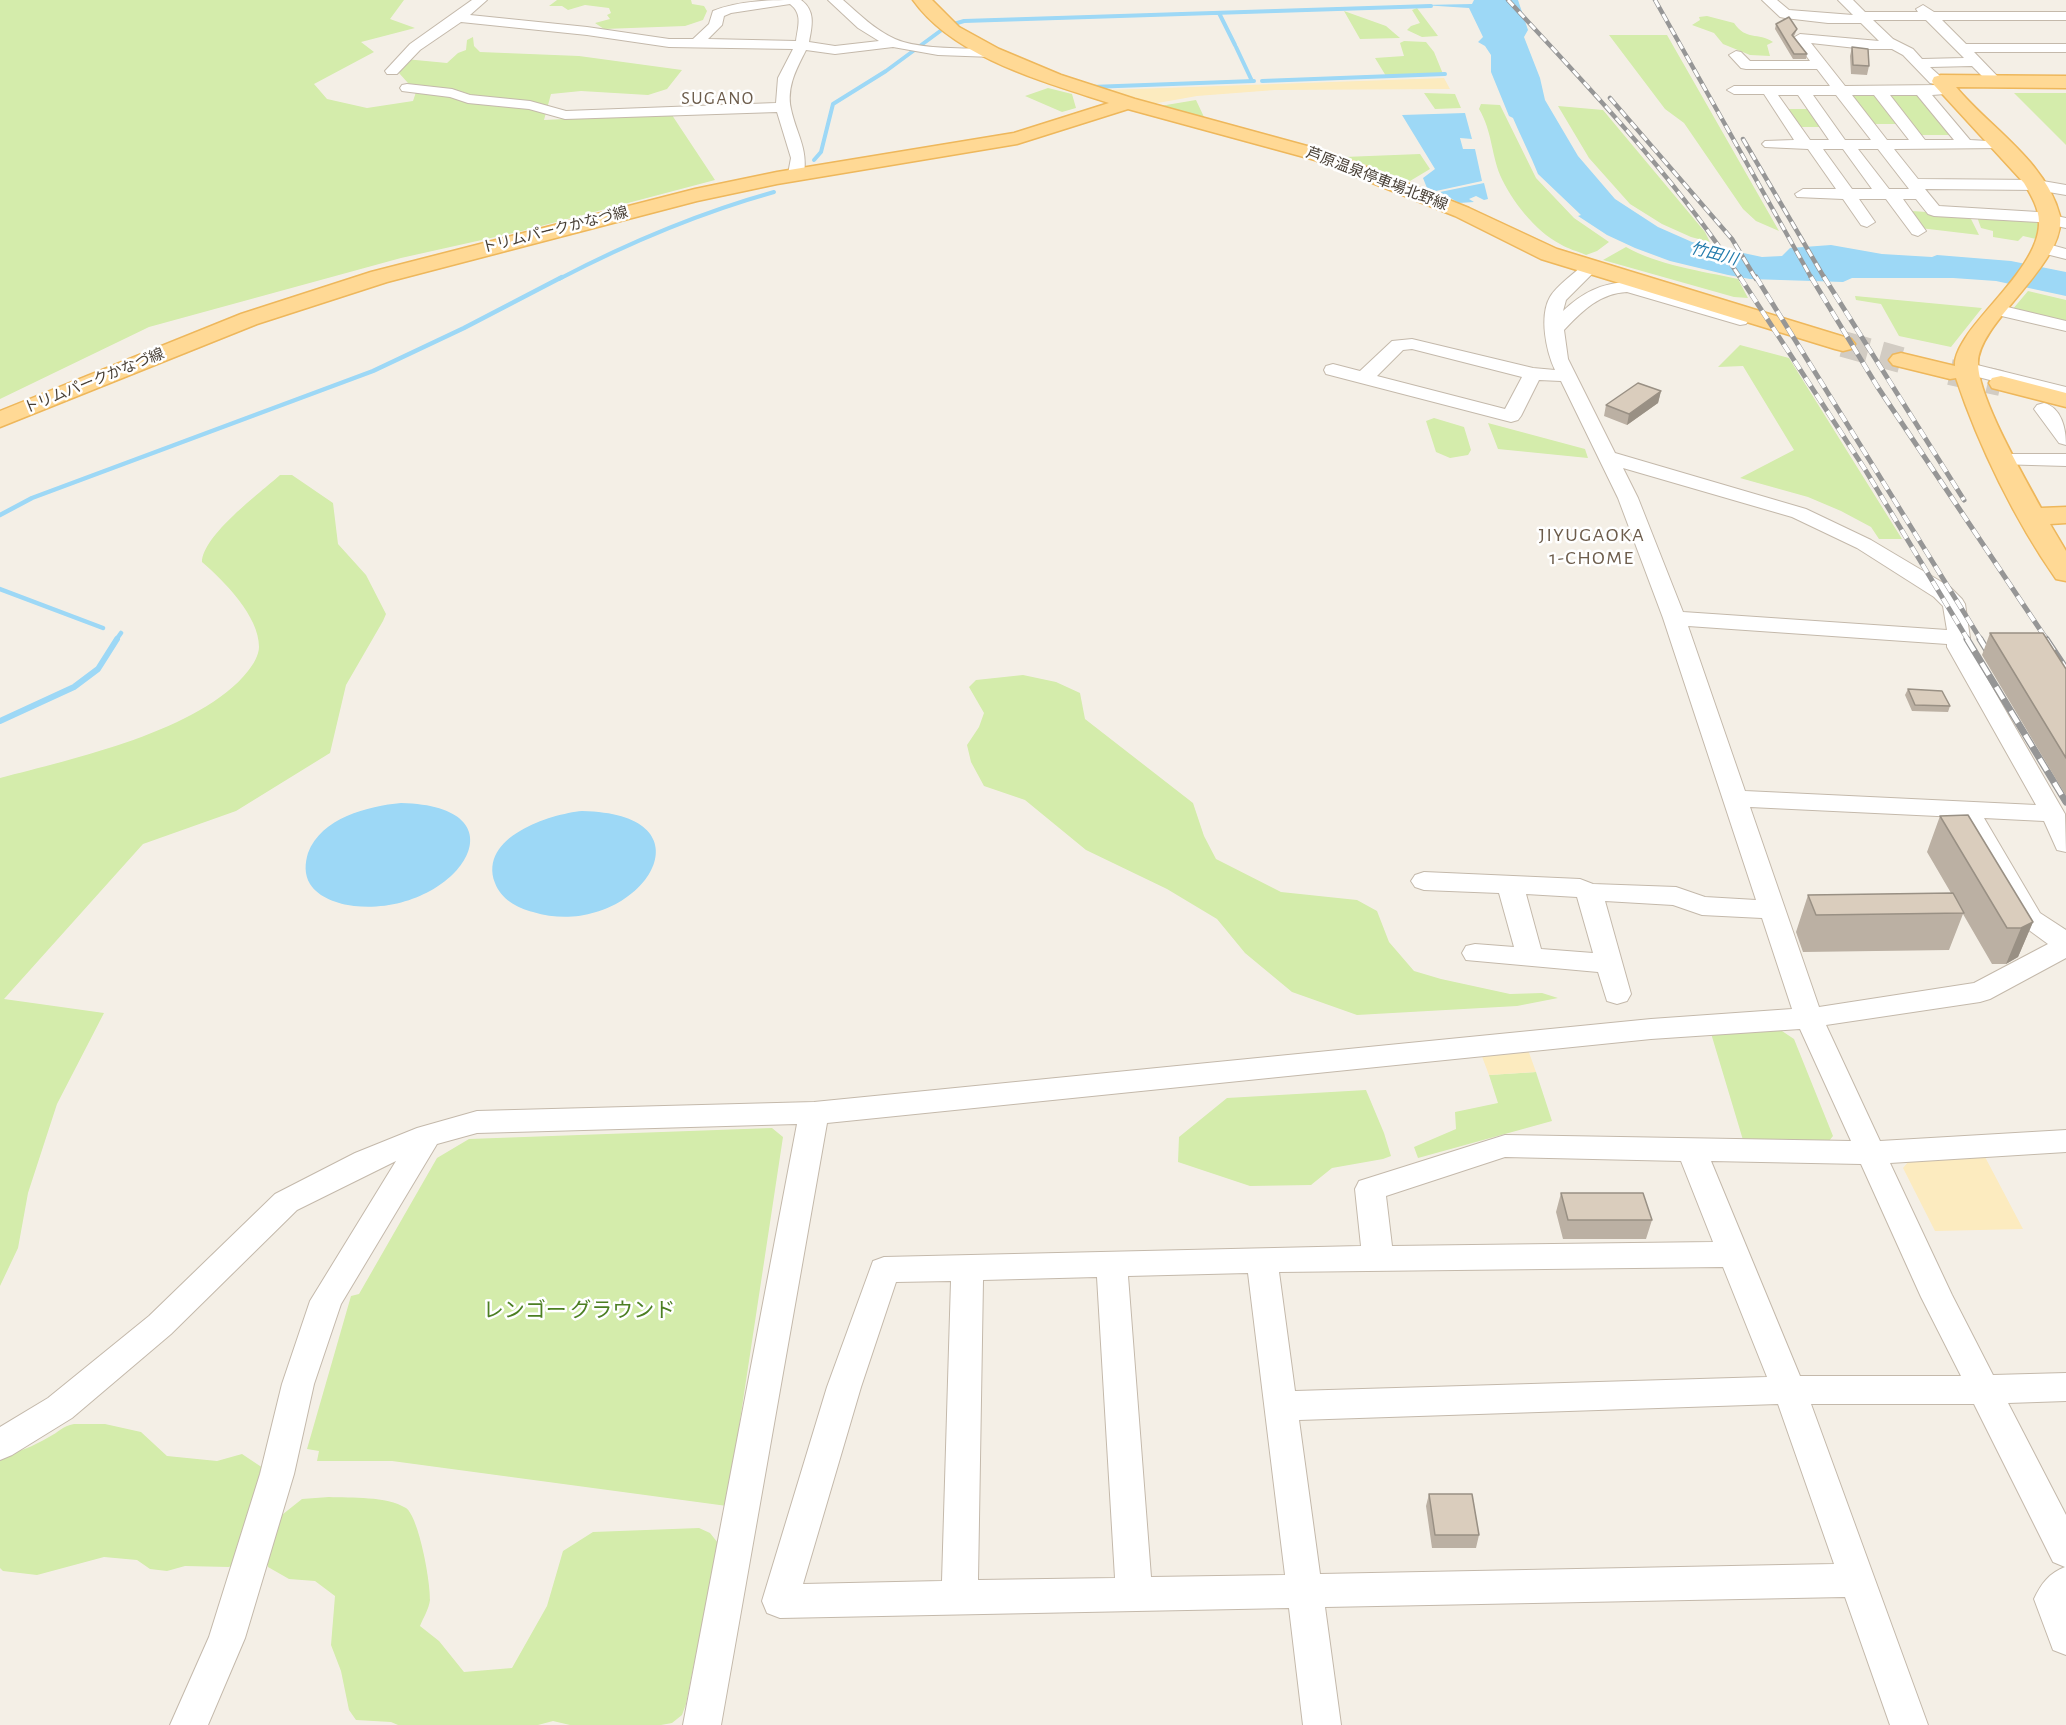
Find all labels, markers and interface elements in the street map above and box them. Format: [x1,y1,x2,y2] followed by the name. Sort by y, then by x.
[681,88,755,110] district label: SUGANO
[1304,144,1450,214] street label: 芦原温泉停車場北野線
[480,203,630,257] street label: トリムパークかなづ線
[1688,239,1740,269] water label: 竹田川
[21,345,167,417] street label: トリムパークかなづ線
[1539,523,1645,570] district label: JIYUGAOKA 1-CHOME
[483,1298,675,1324] park label: レンゴー グラウンド

